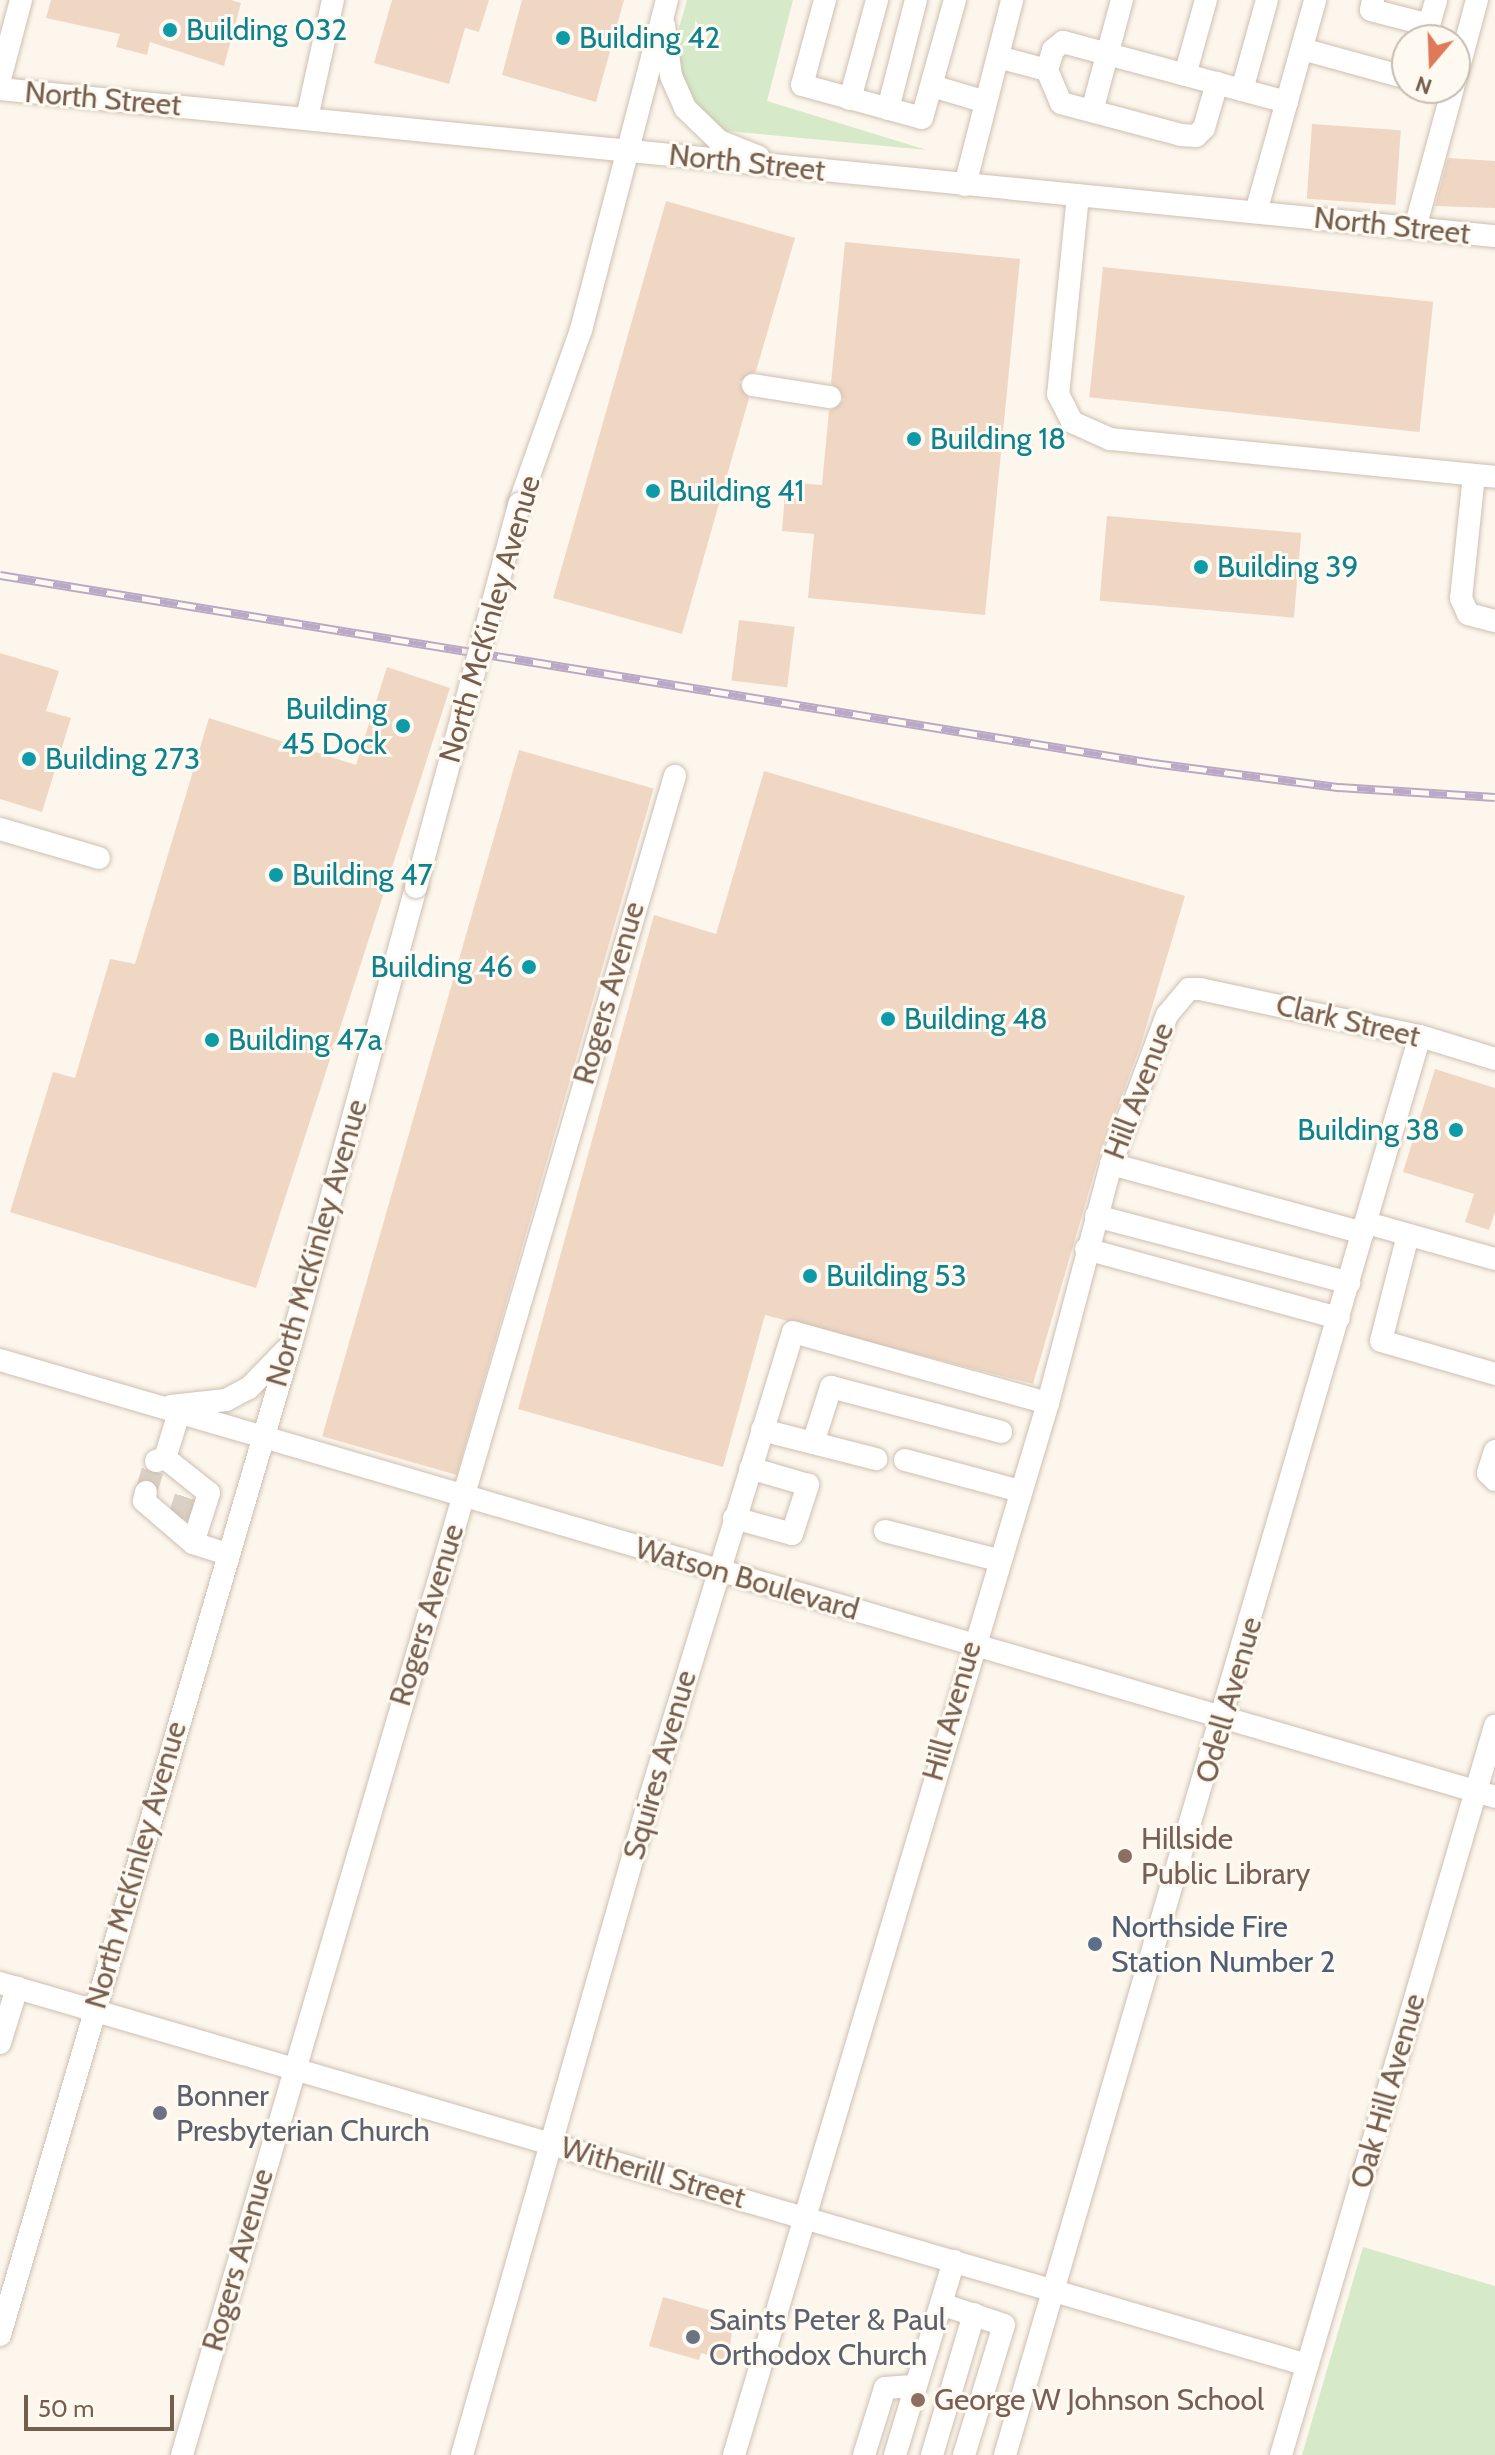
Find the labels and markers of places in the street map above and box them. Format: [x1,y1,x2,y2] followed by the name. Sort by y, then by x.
[186,12,347,48] place label: Building 032
[579,20,720,56] place label: Building 42
[161,21,179,39] marker: Building 032
[554,29,572,47] marker: Building 42
[930,421,1066,457] place label: Building 18
[905,430,923,448] marker: Building 18
[669,473,804,509] place label: Building 41
[644,482,662,500] marker: Building 41
[1217,549,1359,585] place label: Building 39
[1192,558,1210,576] marker: Building 39
[281,691,387,762] place label: Building 45 Dock
[394,717,412,735] marker: Building 45 Dock
[45,741,200,777] place label: Building 273
[20,750,38,768] marker: Building 273
[292,857,433,893] place label: Building 47
[267,866,285,884] marker: Building 47
[370,949,513,985] place label: Building 46
[520,958,538,976] marker: Building 46
[904,1001,1048,1037] place label: Building 48
[879,1010,897,1028] marker: Building 48
[228,1022,382,1058] place label: Building 47a
[203,1031,221,1049] marker: Building 47a
[1297,1112,1440,1148] place label: Building 38
[1447,1121,1465,1139] marker: Building 38
[826,1258,967,1294] place label: Building 53
[801,1267,819,1285] marker: Building 53
[1141,1821,1310,1892] place label: Hillside Public Library
[1116,1847,1134,1865] marker: Hillside Public Library
[1111,1909,1336,1980] place label: Northside Fire Station Number 2
[1086,1935,1104,1953] marker: Northside Fire Station Number 2
[176,2078,430,2148] place label: Bonner Presbyterian Church
[151,2104,169,2122] marker: Bonner Presbyterian Church
[709,2302,946,2372] place label: Saints Peter & Paul Orthodox Church
[684,2328,702,2346] marker: Saints Peter & Paul Orthodox Church
[934,2382,1264,2418] place label: George W Johnson School
[909,2391,927,2409] marker: George W Johnson School

